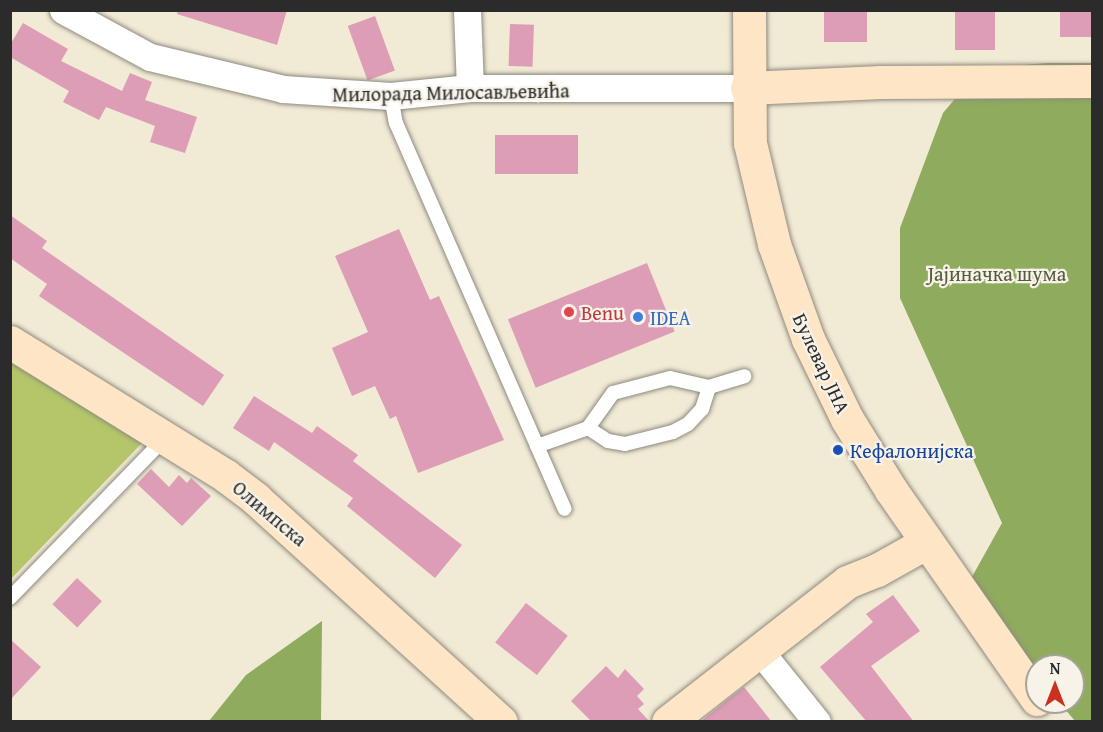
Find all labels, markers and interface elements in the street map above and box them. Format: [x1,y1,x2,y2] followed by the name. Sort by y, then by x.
[332,78,570,106] street label: Милорада Милосављевића
[928,261,1066,285] park label: Јајиначка шума
[581,300,624,324] place label: Benu
[562,305,576,319] marker: Benu
[650,305,691,329] place label: IDEA
[788,309,856,417] street label: Булевар ЈНА
[631,310,645,324] marker: IDEA
[850,438,974,462] place label: Кефалонијска
[831,443,845,457] marker: Кефалонијска
[228,475,312,551] street label: Олимпска
[1025,654,1085,714] north arrow
[1050,656,1060,680] text: N

